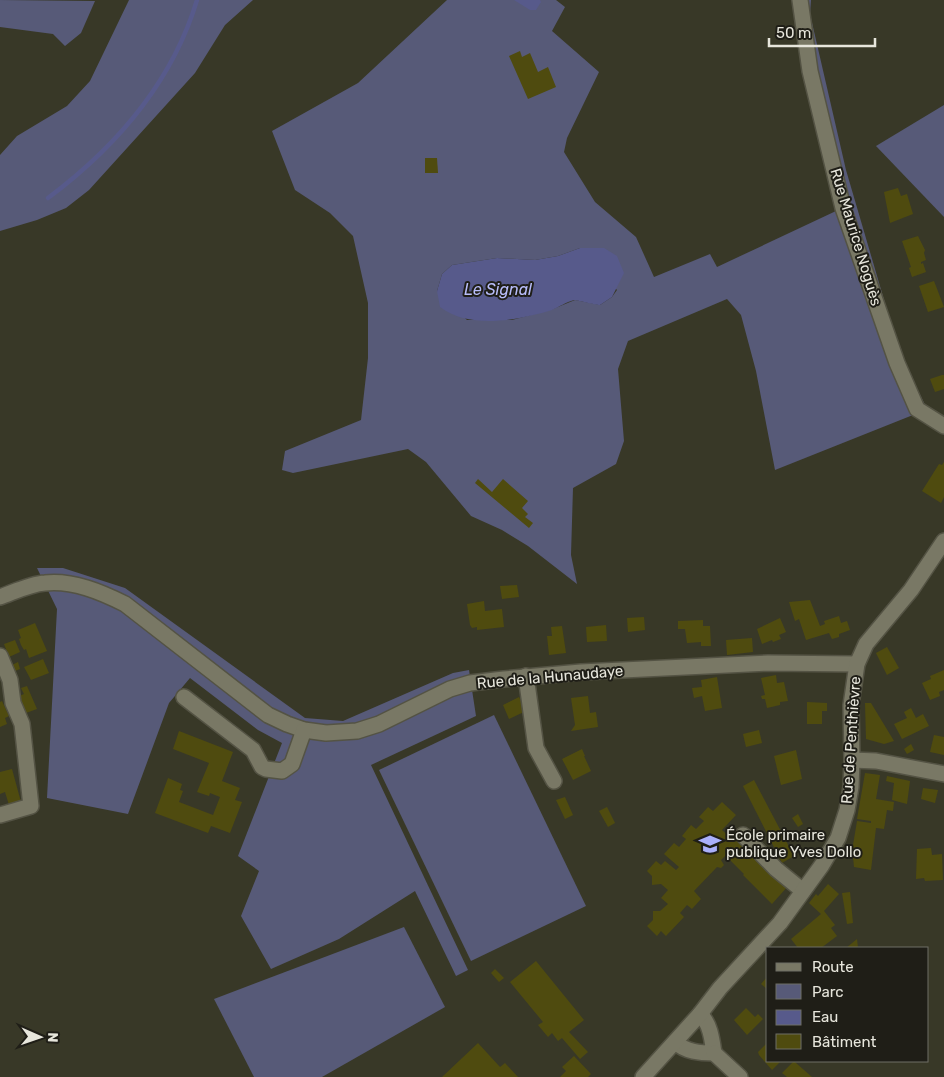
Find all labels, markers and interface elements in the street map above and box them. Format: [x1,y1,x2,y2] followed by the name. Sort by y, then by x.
[769,15,875,47] scale bar
[776,24,811,42] text: 50 m
[827,166,886,308] street label: Rue Maurice Noguès
[464,280,533,299] water label: Le Signal
[476,662,624,692] street label: Rue de la Hunaudaye
[838,676,864,804] street label: Rue de Penthièvre
[726,826,861,861] place label: École primaire publique Yves Dollo
[697,831,723,857] school or university icon: École primaire publique Yves Dollo
[766,947,929,1062] legend
[812,958,854,976] text: Route
[812,983,844,1001] text: Parc
[812,1008,838,1026] text: Eau
[15,1012,65,1062] north arrow
[44,1032,61,1043] text: N
[812,1033,876,1051] text: Bâtiment

